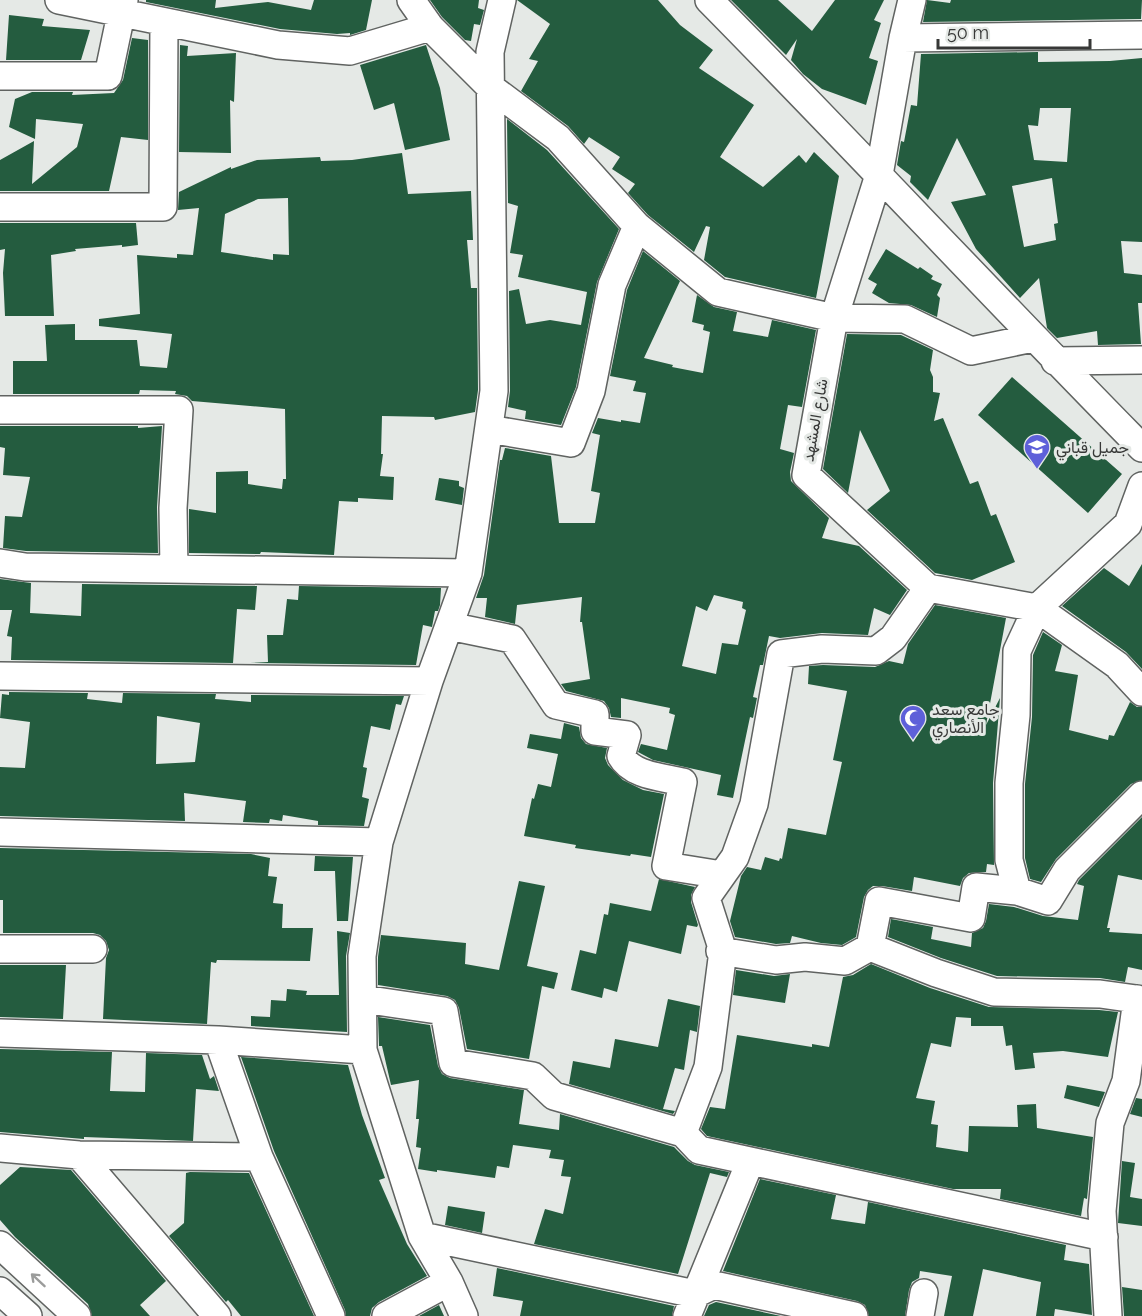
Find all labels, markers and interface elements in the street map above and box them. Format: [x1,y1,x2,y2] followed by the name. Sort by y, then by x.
[938,12,1090,50] scale bar
[947,22,989,43] text: 50 m
[798,377,834,463] street label: شارع المشهد
[1022,432,1052,470] school or university icon: جميل قباني
[1056,438,1129,461] place label: جميل قباني
[932,700,1000,741] place label: جامع سعد الأنصاري
[898,703,928,741] mosque icon: جامع سعد الأنصاري
[31,1273,46,1288] one-way arrow

